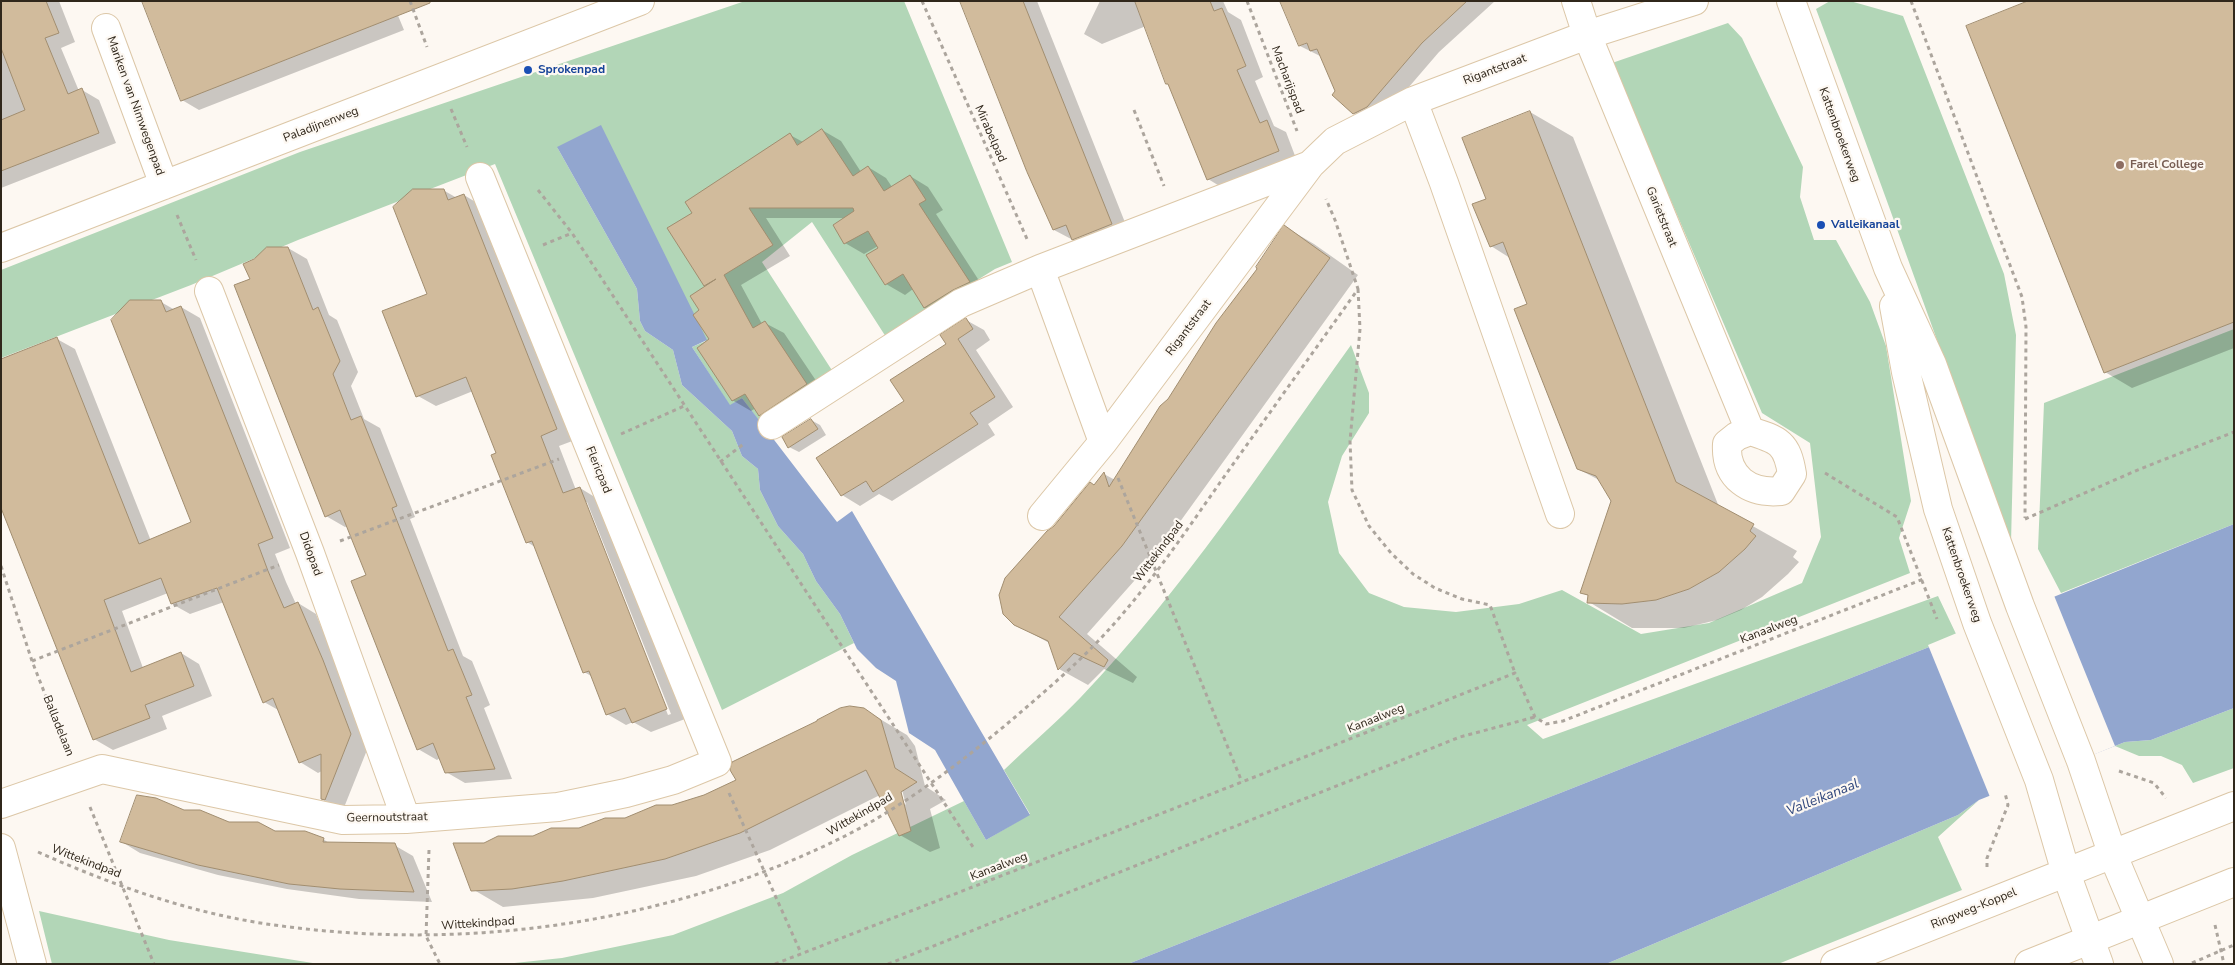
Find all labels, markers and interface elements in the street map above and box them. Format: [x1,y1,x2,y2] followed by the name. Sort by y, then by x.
[103,34,167,178] street label: Mariken van Nimwegenpad
[1267,44,1307,116] street label: Macharijspad
[1461,51,1529,89] street label: Rigantstraat
[538,63,605,77] place label: Sprokenpad
[522,64,534,76] marker: Sprokenpad
[1815,86,1863,184] street label: Kattenbroekerweg
[971,103,1009,165] street label: Mirabelpad
[281,104,361,146] street label: Paladijnenweg
[2130,158,2204,172] place label: Farel College
[2114,159,2126,171] marker: Farel College
[1642,185,1680,249] street label: Garietstraat
[1831,218,1899,232] place label: Valleikanaal
[1815,219,1827,231] marker: Valleikanaal
[1163,297,1215,359] street label: Rigantstraat
[582,444,614,496] street label: Flericpad
[1131,518,1187,586] street label: Wittekindpad
[1938,525,1984,625] street label: Kattenbroekerweg
[295,530,325,578] street label: Didopad
[1738,612,1800,648] street label: Kanaalweg
[39,693,77,759] street label: Balladelaan
[1345,701,1407,737] street label: Kanaalweg
[1784,776,1862,820] water label: Valleikanaal
[825,790,895,840] street label: Wittekindpad
[346,810,428,826] street label: Geernoutstraat
[49,842,123,882] street label: Wittekindpad
[968,849,1030,885] street label: Kanaalweg
[1929,885,2019,933] street label: Ringweg-Koppel
[441,914,515,934] street label: Wittekindpad

